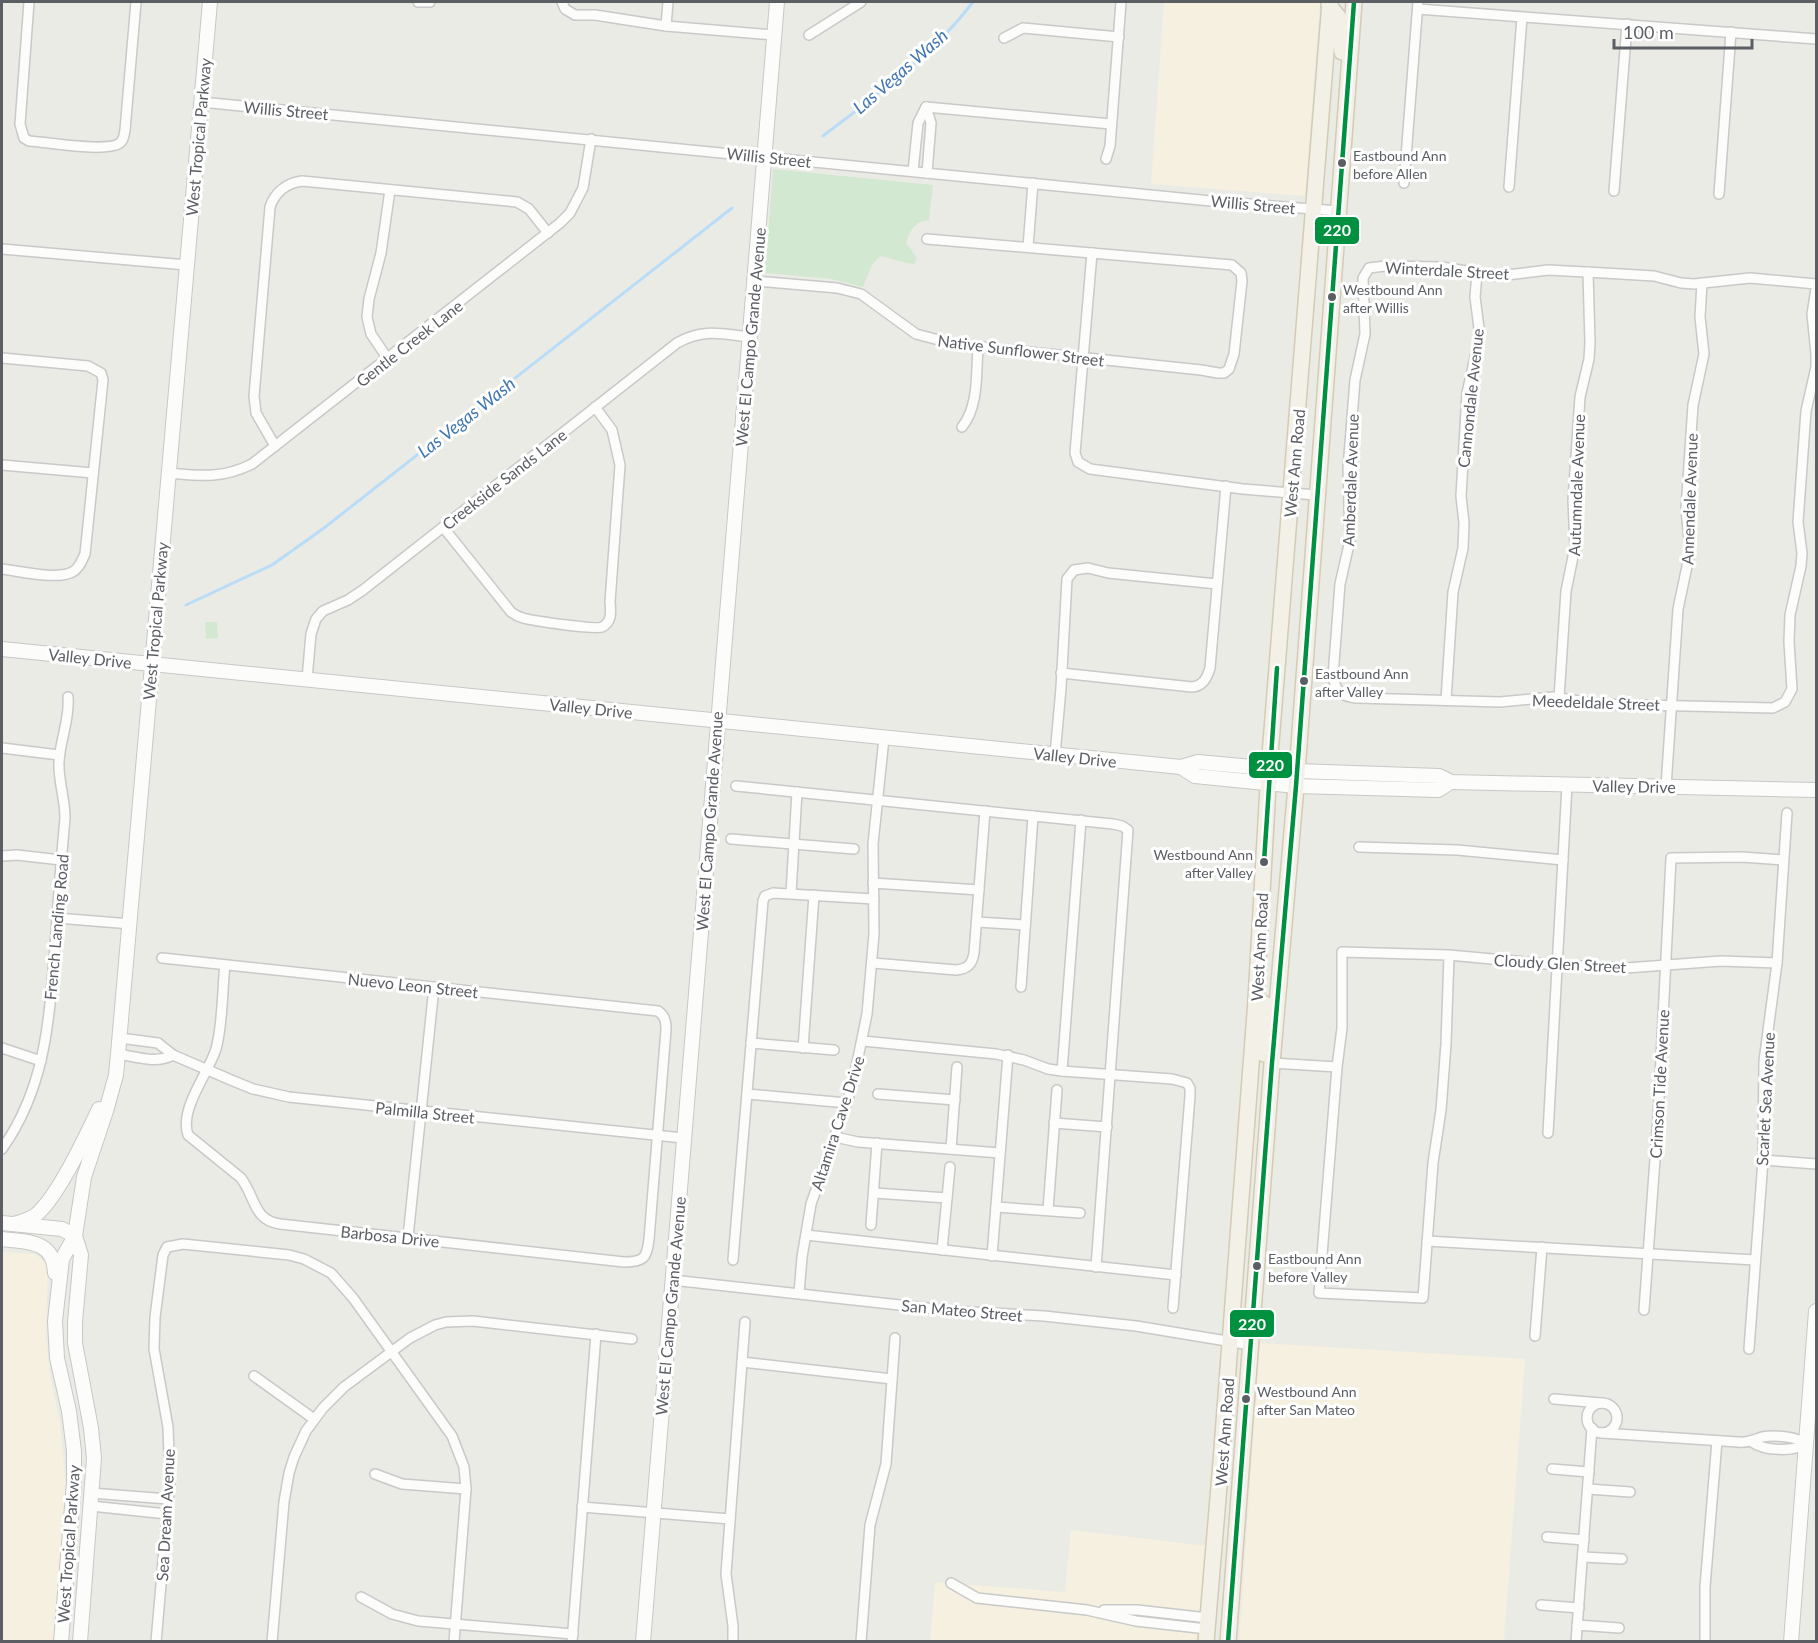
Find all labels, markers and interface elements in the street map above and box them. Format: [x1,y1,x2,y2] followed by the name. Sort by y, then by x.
[1614,12,1752,50] scale bar
[1623,21,1674,43] text: 100 m
[848,24,952,118] water label: Las Vegas Wash
[182,56,214,217] street label: West Tropical Parkway
[243,97,329,123] street label: Willis Street
[726,143,812,171] street label: Willis Street
[1353,147,1446,182] place label: Eastbound Ann before Allen
[1336,157,1348,169] marker: Eastbound Ann before Allen
[1210,191,1296,217] street label: Willis Street
[1314,216,1360,245] line badge: 220
[1323,220,1351,239] text: 220
[731,227,769,447] street label: West El Campo Grande Avenue
[1384,257,1510,283] street label: Winterdale Street
[1343,281,1443,316] place label: Westbound Ann after Willis
[1326,291,1338,303] marker: Westbound Ann after Willis
[352,296,466,390] street label: Gentle Creek Lane
[1453,327,1487,469] street label: Cannondale Avenue
[937,330,1106,370] street label: Native Sunflower Street
[413,372,519,462] water label: Las Vegas Wash
[1280,408,1308,518] street label: West Ann Road
[1338,413,1362,547] street label: Amberdale Avenue
[1564,414,1588,556] street label: Autumndale Avenue
[438,425,570,533] street label: Creekside Sands Lane
[1677,433,1701,565] street label: Annendale Avenue
[139,540,171,701] street label: West Tropical Parkway
[47,644,133,672] street label: Valley Drive
[1315,665,1408,700] place label: Eastbound Ann after Valley
[1298,675,1310,687] marker: Eastbound Ann after Valley
[1532,690,1661,714] street label: Meedeldale Street
[548,694,634,722] street label: Valley Drive
[692,711,726,931] street label: West El Campo Grande Avenue
[1032,743,1118,771] street label: Valley Drive
[1248,751,1293,779] line badge: 220
[1256,755,1284,774] text: 220
[1592,776,1676,796] street label: Valley Drive
[1153,846,1254,881] place label: Westbound Ann after Valley
[40,853,72,1001] street label: French Landing Road
[1258,856,1270,868] marker: Westbound Ann after Valley
[1247,892,1271,1002] street label: West Ann Road
[1493,950,1627,976] street label: Cloudy Glen Street
[347,969,479,1001] street label: Nuevo Leon Street
[1646,1009,1672,1159] street label: Crimson Tide Avenue
[1752,1032,1778,1166] street label: Scarlet Sea Avenue
[806,1053,868,1193] street label: Altamira Cave Drive
[374,1097,476,1127] street label: Palmilla Street
[651,1196,689,1416] street label: West El Campo Grande Avenue
[340,1221,440,1251] street label: Barbosa Drive
[1268,1250,1361,1285] place label: Eastbound Ann before Valley
[1251,1260,1263,1272] marker: Eastbound Ann before Valley
[901,1295,1024,1325] street label: San Mateo Street
[1229,1309,1275,1338] line badge: 220
[1238,1314,1266,1333] text: 220
[1211,1377,1237,1487] street label: West Ann Road
[1257,1383,1357,1418] place label: Westbound Ann after San Mateo
[1240,1393,1252,1405] marker: Westbound Ann after San Mateo
[152,1448,178,1582] street label: Sea Dream Avenue
[53,1463,83,1624] street label: West Tropical Parkway

